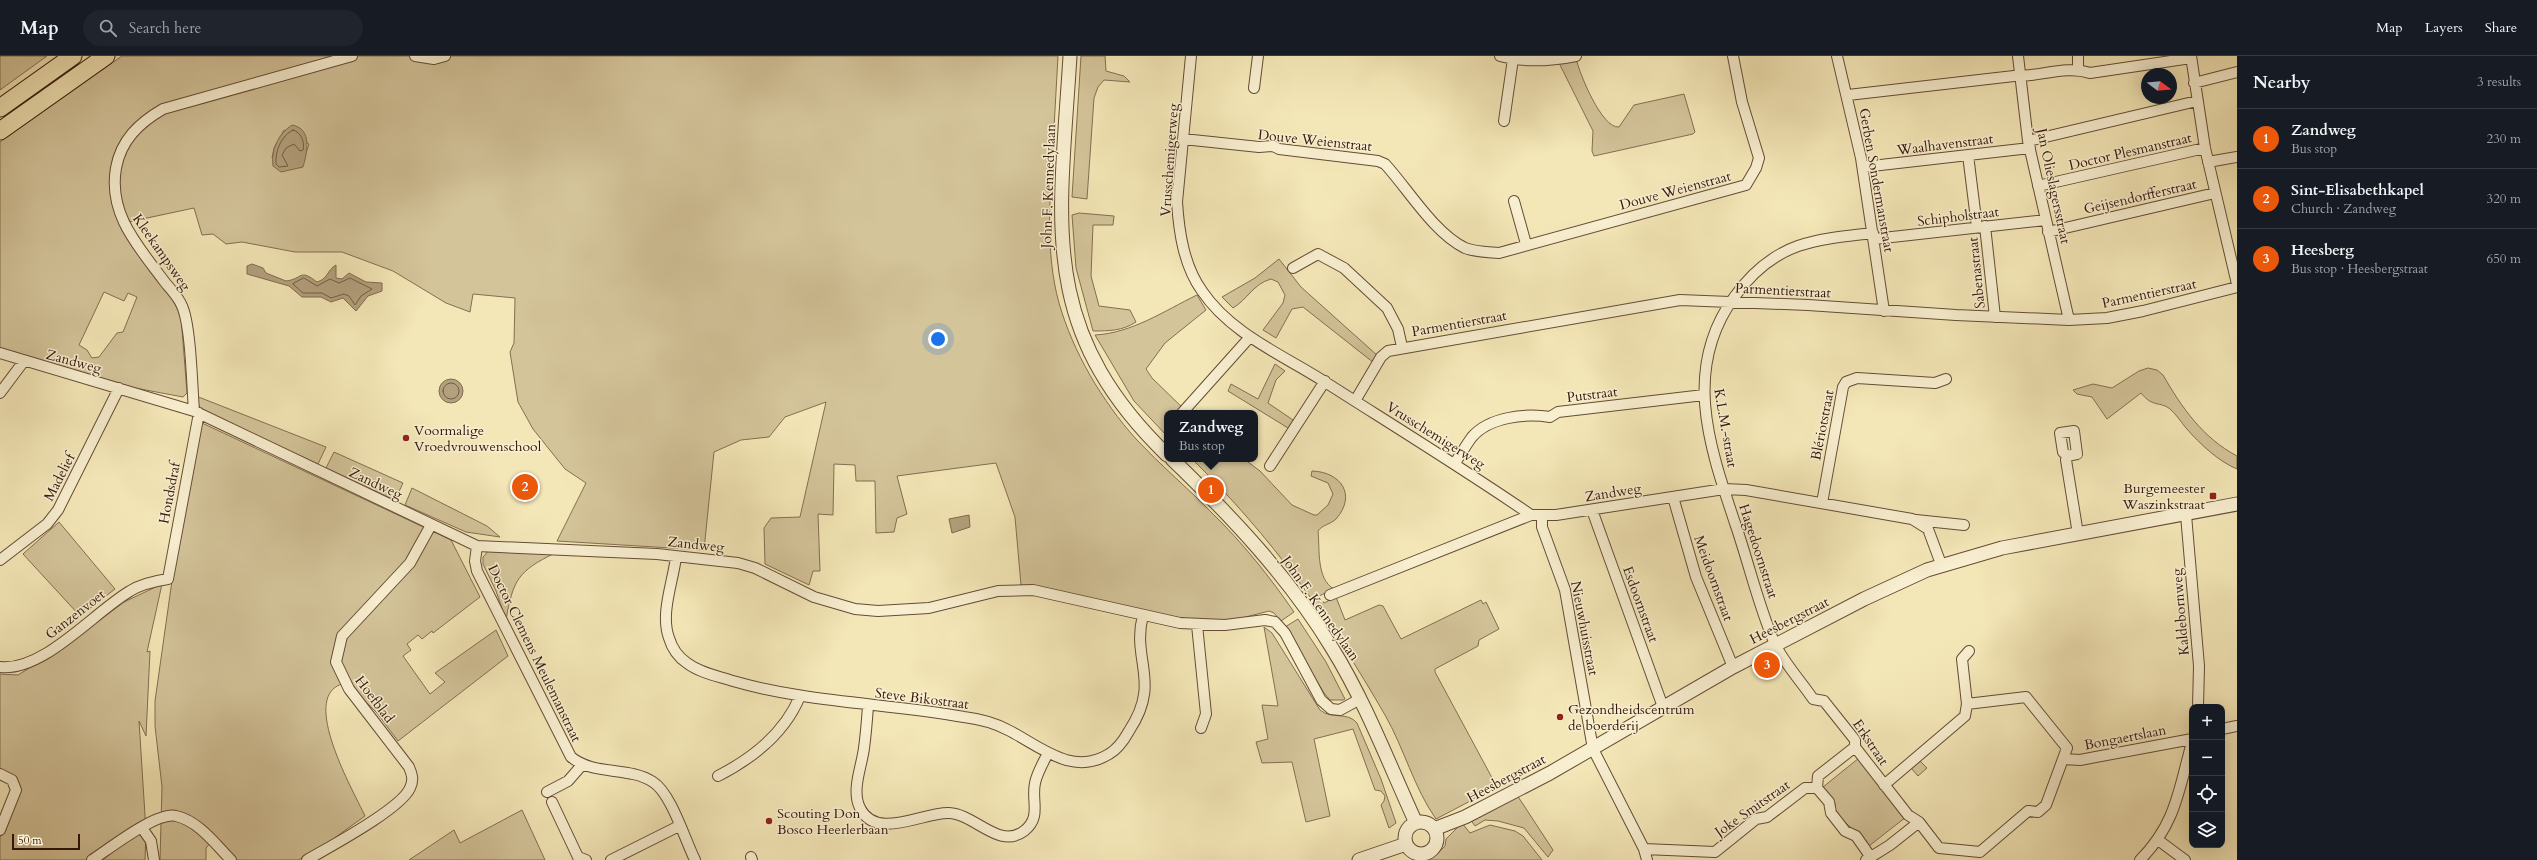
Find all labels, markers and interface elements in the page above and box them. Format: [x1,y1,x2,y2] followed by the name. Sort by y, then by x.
[83,10,363,46] search box
[20,15,59,41] text: Map
[97,17,119,39] icon: search
[129,18,201,38] text: Search here
[2376,18,2403,37] text: Map
[2425,18,2463,37] text: Layers
[2485,18,2517,37] text: Share
[2141,68,2177,104] north arrow
[2253,71,2310,94] text: Nearby
[2477,73,2521,91] text: 3 results
[1156,103,1183,217] street label: Vrusschemigerweg
[1854,106,1899,254] street label: Gerben Sondermanstraat
[2291,120,2356,140] text: Zandweg
[1037,123,1060,251] street label: John F. Kennedylaan
[1257,125,1374,156] street label: Douve Weienstraat
[2032,125,2075,246] street label: Jan Olieslagersstraat
[2067,128,2194,175] street label: Doctor Plesmanstraat
[1895,129,1995,160] street label: Waalhavenstraat
[2263,130,2269,148] text: 1
[2487,130,2521,148] text: 230 m
[2291,140,2337,158] text: Bus stop
[1617,166,1734,214] street label: Douve Weienstraat
[2082,174,2199,219] street label: Geijsendorfferstraat
[2291,180,2424,200] text: Sint-Elisabethkapel
[2263,190,2269,208] text: 2
[2487,190,2521,208] text: 320 m
[2291,200,2396,218] text: Church · Zandweg
[1916,202,2000,231] street label: Schipholstraat
[128,210,195,295] street label: Kleekampsweg
[1963,236,1990,310] street label: Sabenastraat
[2291,240,2354,260] text: Heesberg
[2263,250,2269,268] text: 3
[2487,250,2521,268] text: 650 m
[2291,260,2428,278] text: Bus stop · Heesbergstraat
[2100,274,2199,313] street label: Parmentierstraat
[1734,278,1832,303] street label: Parmentierstraat
[1410,306,1509,341] street label: Parmentierstraat
[928,329,948,349] your location
[44,345,104,378] street label: Zandweg
[1566,382,1619,407] street label: Putstraat
[1709,387,1742,470] street label: K.L.M.-straat
[1806,388,1839,462] street label: Blériotstraat
[1383,397,1489,474] street label: Vrusschemigerweg
[1164,410,1258,462] popup
[1179,417,1243,437] text: Zandweg
[414,421,542,456] place label: Voormalige Vroedvrouwenschool
[401,433,411,443] marker: Voormalige Vroedvrouwenschool
[1179,437,1225,455] text: Bus stop
[39,448,81,504] street label: Madelief
[154,458,185,525] street label: Hondsdraf
[346,463,406,504] street label: Zandweg
[512,472,538,502] pin: 2
[1198,475,1224,505] pin: 1
[1584,479,1643,506] street label: Zandweg
[2121,479,2206,514] place label: Burgemeester Waszinkstraat
[2208,491,2218,501] marker: Burgemeester Waszinkstraat
[1734,501,1783,601] street label: Hagedoornstraat
[667,532,725,557] street label: Zandweg
[1689,533,1738,624] street label: Meidoornstraat
[1276,550,1364,665] street label: John F. Kennedylaan
[483,561,586,746] street label: Doctor Clemens Meulemanstraat
[1618,563,1663,645] street label: Esdoornstraat
[2167,567,2194,656] street label: Kaldebornweg
[1566,579,1603,678] street label: Nieuwhuisstraat
[41,585,110,644] street label: Ganzenvoet
[1746,592,1833,649] street label: Heesbergstraat
[1754,650,1780,680] pin: 3
[351,672,399,727] street label: Hoefblad
[874,683,970,714] street label: Steve Bikostraat
[1568,700,1695,735] place label: Gezondheidscentrum de boerderij
[2189,704,2225,848] map controls
[2189,704,2225,740] button: +
[1555,712,1565,722] marker: Gezondheidscentrum de boerderij
[1848,715,1893,770] street label: Erkstraat
[2082,720,2168,755] street label: Bongaertslaan
[2189,740,2225,776] button: −
[1464,749,1549,807] street label: Heesbergstraat
[1709,775,1794,843] street label: Joke Smitstraat
[2189,776,2225,812] button: locate
[777,804,889,839] place label: Scouting Don Bosco Heerlerbaan
[2189,812,2225,848] button: layers
[764,816,774,826] marker: Scouting Don Bosco Heerlerbaan
[12,832,80,851] scale bar
[18,833,42,848] text: 50 m

